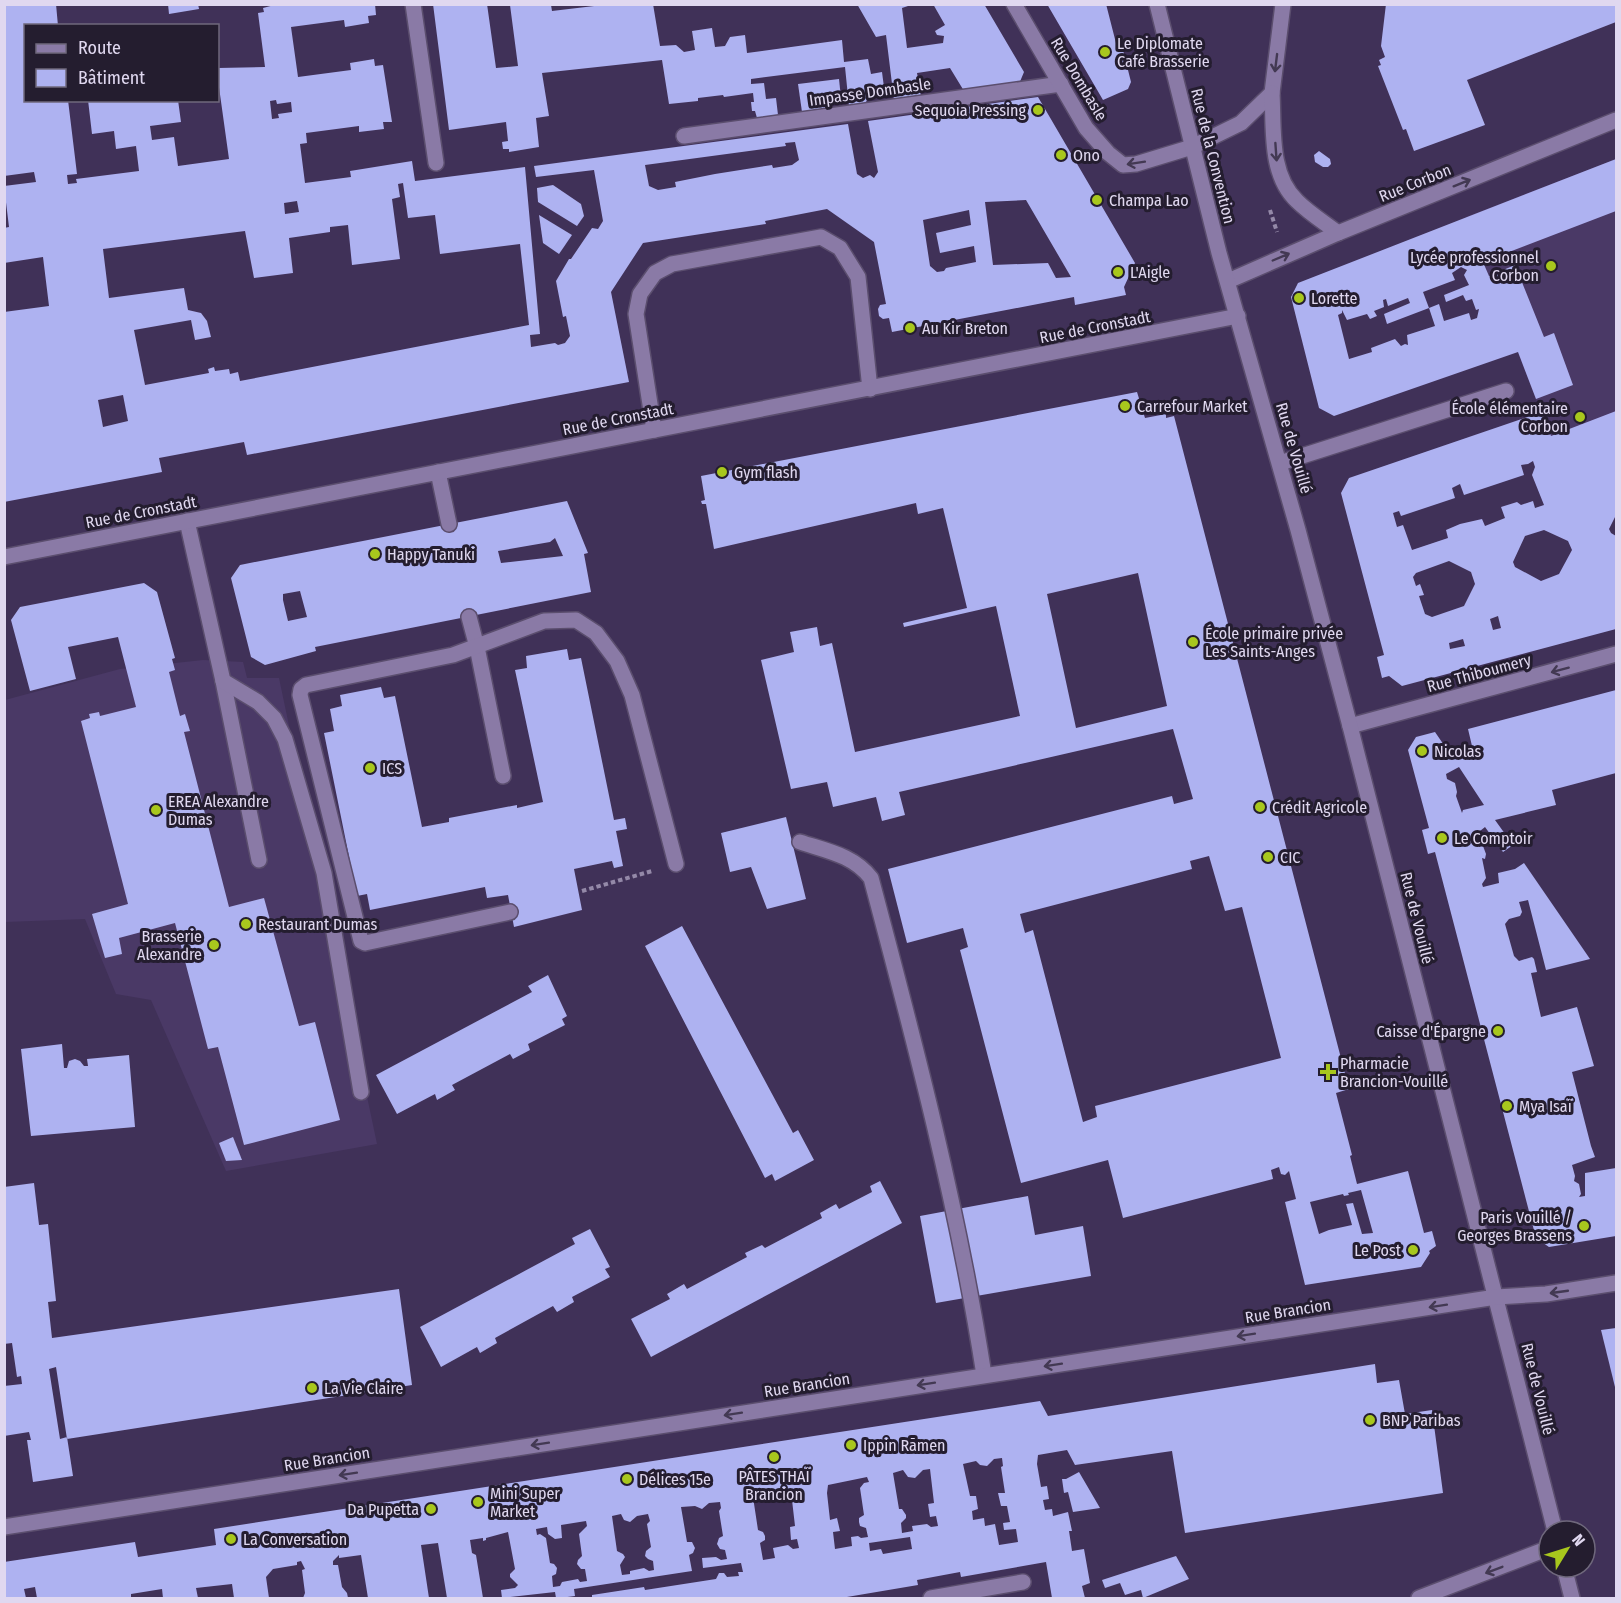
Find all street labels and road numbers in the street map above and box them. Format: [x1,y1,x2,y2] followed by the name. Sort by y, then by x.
[1047,34,1111,124] street label: Rue Dombasle
[808,74,932,110] street label: Impasse Dombasle
[1187,86,1239,226] street label: Rue de la Convention
[1376,160,1454,206] street label: Rue Corbon
[1038,307,1153,347] street label: Rue de Cronstadt
[561,399,676,439] street label: Rue de Cronstadt
[1272,400,1316,496] street label: Rue de Vouillé
[84,492,199,532] street label: Rue de Cronstadt
[1425,650,1534,696] street label: Rue Thiboumery
[1396,870,1438,966] street label: Rue de Vouillé
[1244,1295,1332,1327] street label: Rue Brancion
[1517,1341,1559,1437] street label: Rue de Vouillé
[763,1369,851,1401] street label: Rue Brancion
[283,1443,371,1475] street label: Rue Brancion

